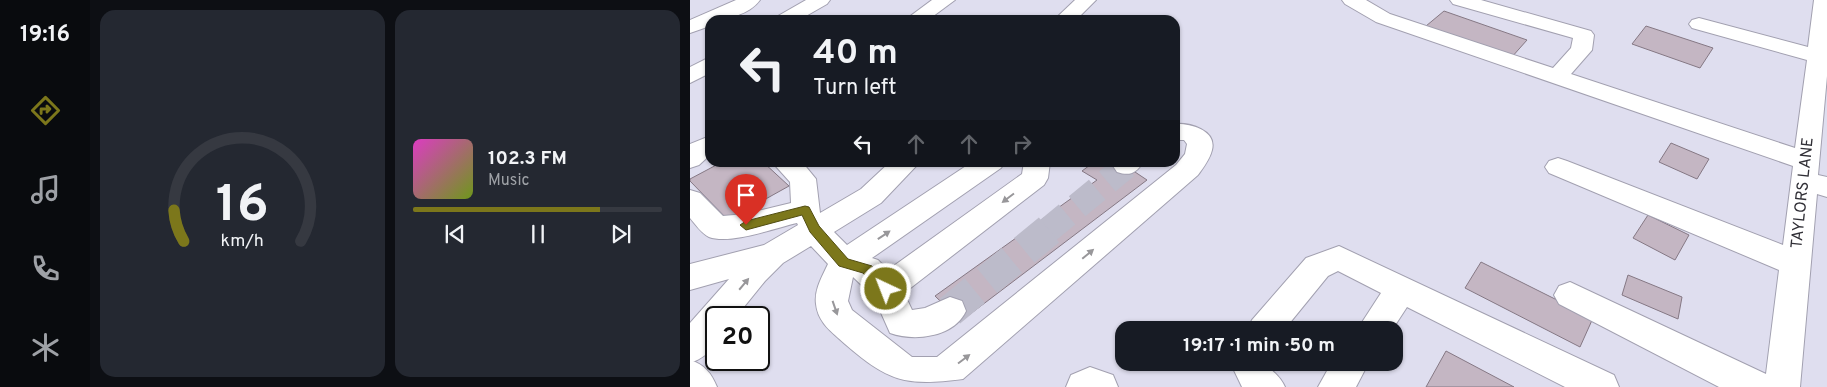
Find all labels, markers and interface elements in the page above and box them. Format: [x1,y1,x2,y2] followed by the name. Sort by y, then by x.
[20,22,70,49] text: 19:16
[813,32,898,76] text: 40 m
[730,35,795,100] icon: left
[813,75,896,102] text: Turn left
[28,93,63,128] icon: directions
[849,130,877,158] icon: left
[902,130,930,158] icon: ahead
[955,130,983,158] icon: ahead
[1008,130,1036,158] icon: right
[1787,136,1819,250] street label: TAYLORS LANE
[488,147,567,171] text: 102.3 FM
[488,171,529,191] text: Music
[28,172,63,207] icon: music
[216,174,269,240] text: 16
[725,174,767,225] pin
[732,181,760,209] icon: arrive
[1001,193,1015,203] one-way arrow
[441,220,469,248] icon: previous
[524,220,552,248] icon: pause
[607,220,635,248] icon: next
[221,230,264,253] text: km/h
[877,230,891,240] one-way arrow
[1082,248,1094,260] one-way arrow
[28,251,63,286] icon: phone
[859,262,911,314] position arrow
[739,278,750,291] one-way arrow
[832,301,840,316] one-way arrow
[705,306,770,371] speed limit sign: 20
[28,330,63,365] icon: climate
[1183,334,1335,358] text: 19:17 · 1 min · 50 m
[957,353,970,364] one-way arrow

